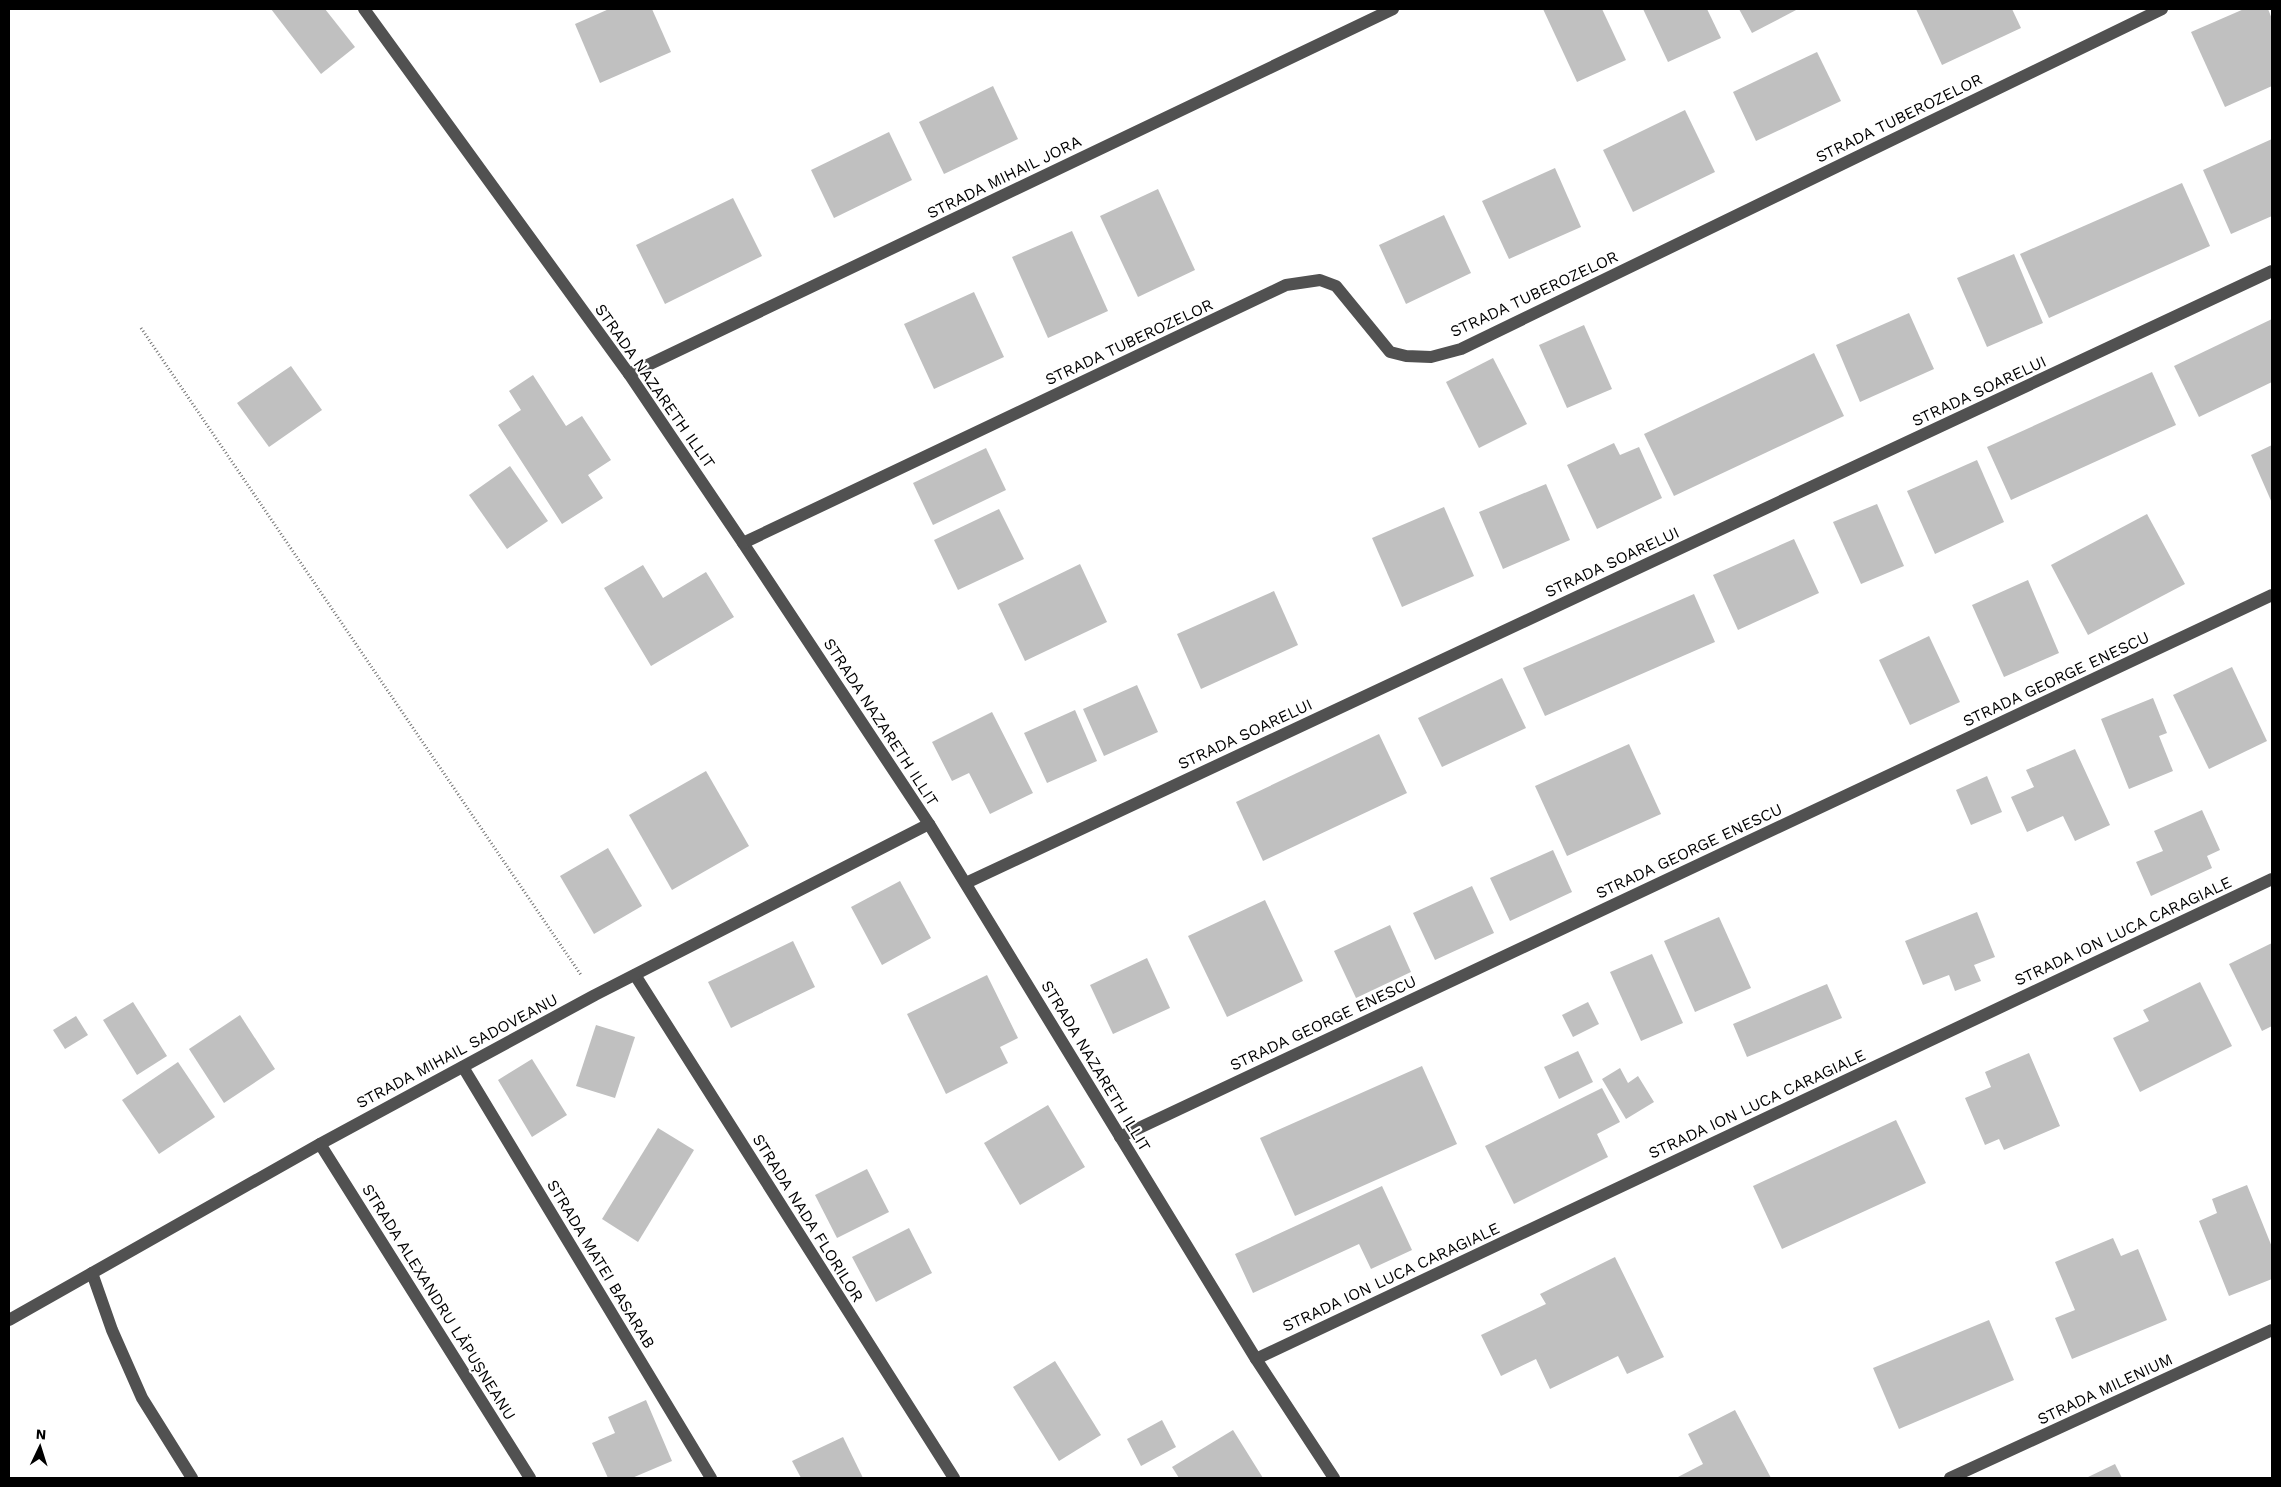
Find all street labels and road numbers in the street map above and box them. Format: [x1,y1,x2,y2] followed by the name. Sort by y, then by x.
[1813,69,1985,167] street label: STRADA TUBEROZELOR
[924,131,1085,223] street label: STRADA MIHAIL JORA
[1447,247,1621,341] street label: STRADA TUBEROZELOR
[1042,295,1216,389] street label: STRADA TUBEROZELOR
[591,300,719,472] street label: STRADA NAZARETH ILLIT
[1909,352,2049,430] street label: STRADA SOARELUI
[1542,523,1682,601] street label: STRADA SOARELUI
[1960,627,2152,731] street label: STRADA GEORGE ENESCU
[820,635,943,810] street label: STRADA NAZARETH ILLIT
[1175,695,1315,773] street label: STRADA SOARELUI
[1593,799,1785,903] street label: STRADA GEORGE ENESCU
[2012,872,2234,990] street label: STRADA ION LUCA CARAGIALE
[1227,971,1419,1075] street label: STRADA GEORGE ENESCU
[1037,977,1155,1155] street label: STRADA NAZARETH ILLIT
[353,990,561,1112] street label: STRADA MIHAIL SADOVEANU
[1646,1045,1868,1163] street label: STRADA ION LUCA CARAGIALE
[748,1131,868,1305] street label: STRADA NADA FLORILOR
[543,1176,659,1352] street label: STRADA MATEI BASARAB
[358,1181,520,1423] street label: STRADA ALEXANDRU LĂPUȘNEANU
[1280,1218,1502,1336] street label: STRADA ION LUCA CARAGIALE
[2034,1349,2176,1429] street label: STRADA MILENIUM

